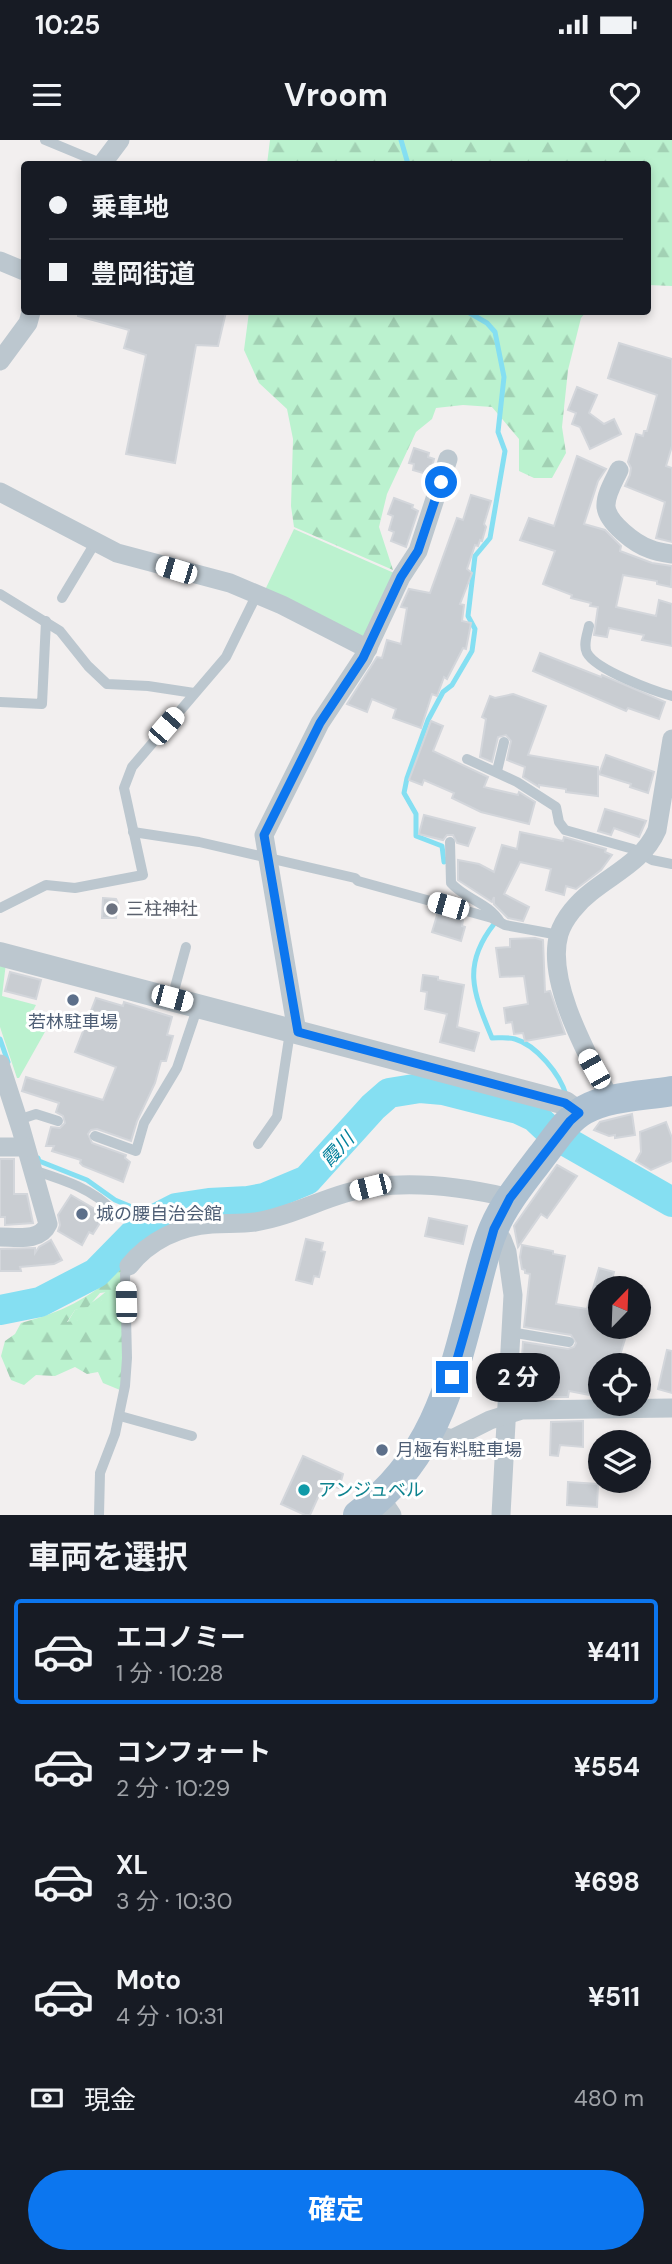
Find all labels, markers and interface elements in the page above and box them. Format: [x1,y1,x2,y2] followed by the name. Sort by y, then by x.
[35,8,101,42] text: 10:25
[284,74,388,116] text: Vroom
[28,76,66,114] icon: menu
[606,76,644,114] icon: heart
[91,190,169,224] text: 乗車地
[91,257,195,291] text: 豊岡街道
[425,466,457,498] route start
[153,554,200,586] car
[145,703,188,749] car
[425,890,472,922] car
[126,897,198,921] place label: 三柱神社
[104,901,120,917] marker: 三柱神社
[149,982,196,1014] car
[65,992,81,1008] marker: 若林駐車場
[28,1010,118,1034] place label: 若林駐車場
[575,1046,614,1092] car
[315,1125,361,1172] water label: 霞川
[348,1172,393,1202] car
[96,1202,222,1226] place label: 城の腰自治会館
[74,1206,90,1222] marker: 城の腰自治会館
[588,1276,651,1339] north arrow
[588,1276,651,1493] map controls
[116,1281,137,1323] car
[476,1352,560,1402] callout: 2 分
[588,1353,651,1416] button: locate
[436,1361,468,1393] route end
[497,1362,539,1392] text: 2 分
[588,1430,651,1493] button: layers
[396,1438,522,1462] place label: 月極有料駐車場
[374,1442,390,1458] marker: 月極有料駐車場
[318,1478,424,1502] place label: アンジュベル
[296,1482,312,1498] marker: アンジュベル
[28,1536,188,1578] text: 車両を選択
[32,1620,95,1683] icon: car
[116,1620,246,1654] text: エコノミー
[587,1635,640,1669] text: ¥411
[116,1658,223,1688] text: 1 分 · 10:28
[32,1735,95,1798] icon: car
[116,1735,271,1769] text: コンフォート
[574,1750,640,1784] text: ¥554
[116,1773,230,1803] text: 2 分 · 10:29
[116,1848,148,1882] text: XL
[32,1850,95,1913] icon: car
[574,1865,640,1899] text: ¥698
[116,1886,232,1916] text: 3 分 · 10:30
[116,1963,181,1997] text: Moto
[32,1965,95,2028] icon: car
[588,1980,640,2014] text: ¥511
[116,2001,224,2031] text: 4 分 · 10:31
[28,2079,66,2117] icon: cash
[84,2083,136,2117] text: 現金
[574,2083,644,2113] text: 480 m
[28,2170,644,2250] button: 確定

